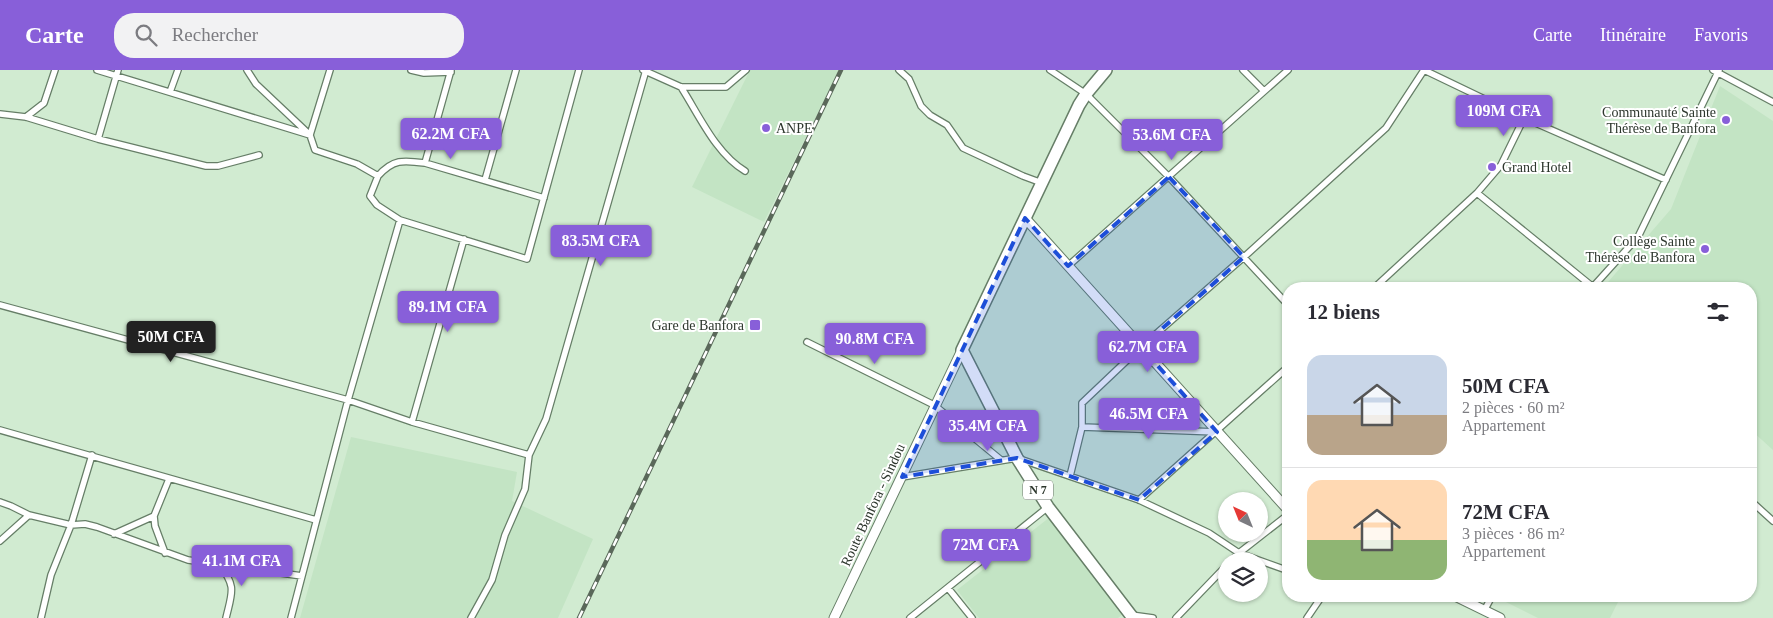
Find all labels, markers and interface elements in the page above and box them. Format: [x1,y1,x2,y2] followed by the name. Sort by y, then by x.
[114,13,464,58] search box
[132,21,160,49] icon: search
[25,22,84,48] text: Carte
[172,24,258,45] text: Rechercher
[1533,25,1572,45] text: Carte
[1600,25,1666,45] text: Itinéraire
[1694,25,1748,45] text: Favoris
[1452,94,1556,137] pin: 109M CFA
[1467,102,1541,119] text: 109M CFA
[1602,105,1717,136] place label: Communauté Sainte Thérèse de Banfora
[1720,114,1732,126] marker: Communauté Sainte Thérèse de Banfora
[394,118,508,160] pin: 62.2M CFA
[1115,118,1229,161] pin: 53.6M CFA
[776,121,813,136] place label: ANPE
[760,122,772,134] marker: ANPE
[412,125,490,142] text: 62.2M CFA
[1133,126,1211,143] text: 53.6M CFA
[1502,160,1572,175] place label: Grand Hotel
[1486,161,1498,173] marker: Grand Hotel
[544,224,658,267] pin: 83.5M CFA
[562,232,640,249] text: 83.5M CFA
[1585,234,1696,265] place label: Collège Sainte Thérèse de Banfora
[1699,243,1711,255] marker: Collège Sainte Thérèse de Banfora
[391,290,505,333] pin: 89.1M CFA
[409,298,487,315] text: 89.1M CFA
[1704,298,1732,326] icon: filters
[1307,300,1380,324] text: 12 biens
[651,318,745,333] place label: Gare de Banfora
[748,318,762,332] marker: Gare de Banfora
[125,320,217,363] pin: 50M CFA
[818,322,932,365] pin: 90.8M CFA
[138,328,204,345] text: 50M CFA
[836,330,914,347] text: 90.8M CFA
[1091,330,1205,373] pin: 62.7M CFA
[1109,338,1187,355] text: 62.7M CFA
[1462,374,1550,398] text: 50M CFA
[1347,375,1407,435] icon: home
[1092,398,1206,440] pin: 46.5M CFA
[1462,399,1565,416] text: 2 pièces · 60 m²
[1110,405,1188,422] text: 46.5M CFA
[931,410,1045,452] pin: 35.4M CFA
[949,417,1027,434] text: 35.4M CFA
[1462,417,1546,434] text: Appartement
[838,441,908,569] street label: Route Banfora - Sindou
[1023,480,1053,500] road number: N 7
[1218,492,1268,542] north arrow
[1218,492,1268,602] map controls
[1347,500,1407,560] icon: home
[1462,500,1550,524] text: 72M CFA
[1462,525,1565,542] text: 3 pièces · 86 m²
[940,528,1032,571] pin: 72M CFA
[953,536,1019,553] text: 72M CFA
[1462,543,1546,560] text: Appartement
[185,544,299,587] pin: 41.1M CFA
[203,552,281,569] text: 41.1M CFA
[1218,552,1268,602] button: layers

